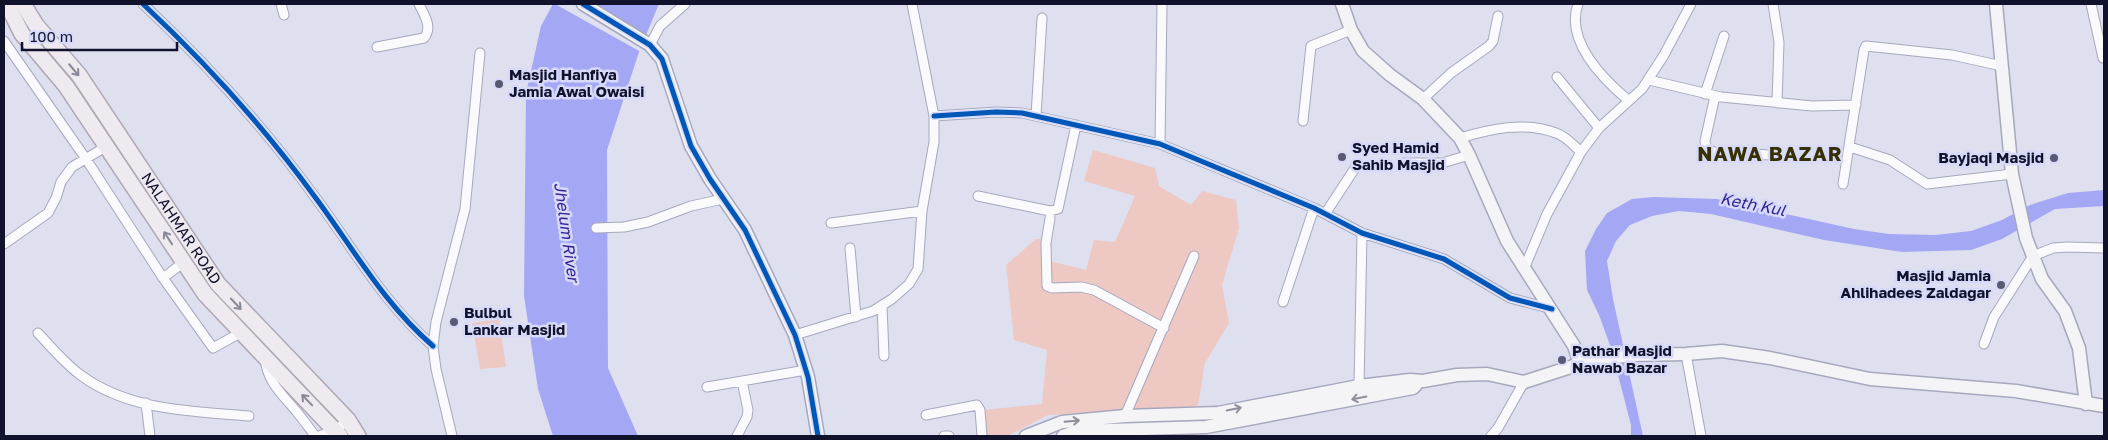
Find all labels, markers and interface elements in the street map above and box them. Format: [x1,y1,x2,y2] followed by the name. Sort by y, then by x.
[22,20,178,52] scale bar
[30,27,73,45] text: 100 m
[69,63,80,76] one-way arrow
[509,65,644,100] place label: Masjid Hanfiya Jamia Awal Owaisi
[493,78,505,90] marker: Masjid Hanfiya Jamia Awal Owaisi
[1352,138,1445,173] place label: Syed Hamid Sahib Masjid
[1697,141,1843,165] district label: NAWA BAZAR
[1938,148,2044,166] place label: Bayjaqi Masjid
[1336,151,1348,163] marker: Syed Hamid Sahib Masjid
[2048,152,2060,164] marker: Bayjaqi Masjid
[138,169,226,287] street label: NALAHMAR ROAD
[550,181,584,286] water label: Jhelum River
[1719,188,1788,220] water label: Keth Kul
[162,231,172,245] one-way arrow
[1840,266,1991,301] place label: Masjid Jamia Ahlihadees Zaldagar
[1995,279,2007,291] marker: Masjid Jamia Ahlihadees Zaldagar
[230,297,242,310] one-way arrow
[464,303,565,338] place label: Bulbul Lankar Masjid
[448,316,460,328] marker: Bulbul Lankar Masjid
[1572,341,1672,376] place label: Pathar Masjid Nawab Bazar
[1556,354,1568,366] marker: Pathar Masjid Nawab Bazar
[1351,393,1367,403] one-way arrow
[301,394,313,407] one-way arrow
[1226,404,1242,414] one-way arrow
[1064,416,1080,426] one-way arrow

